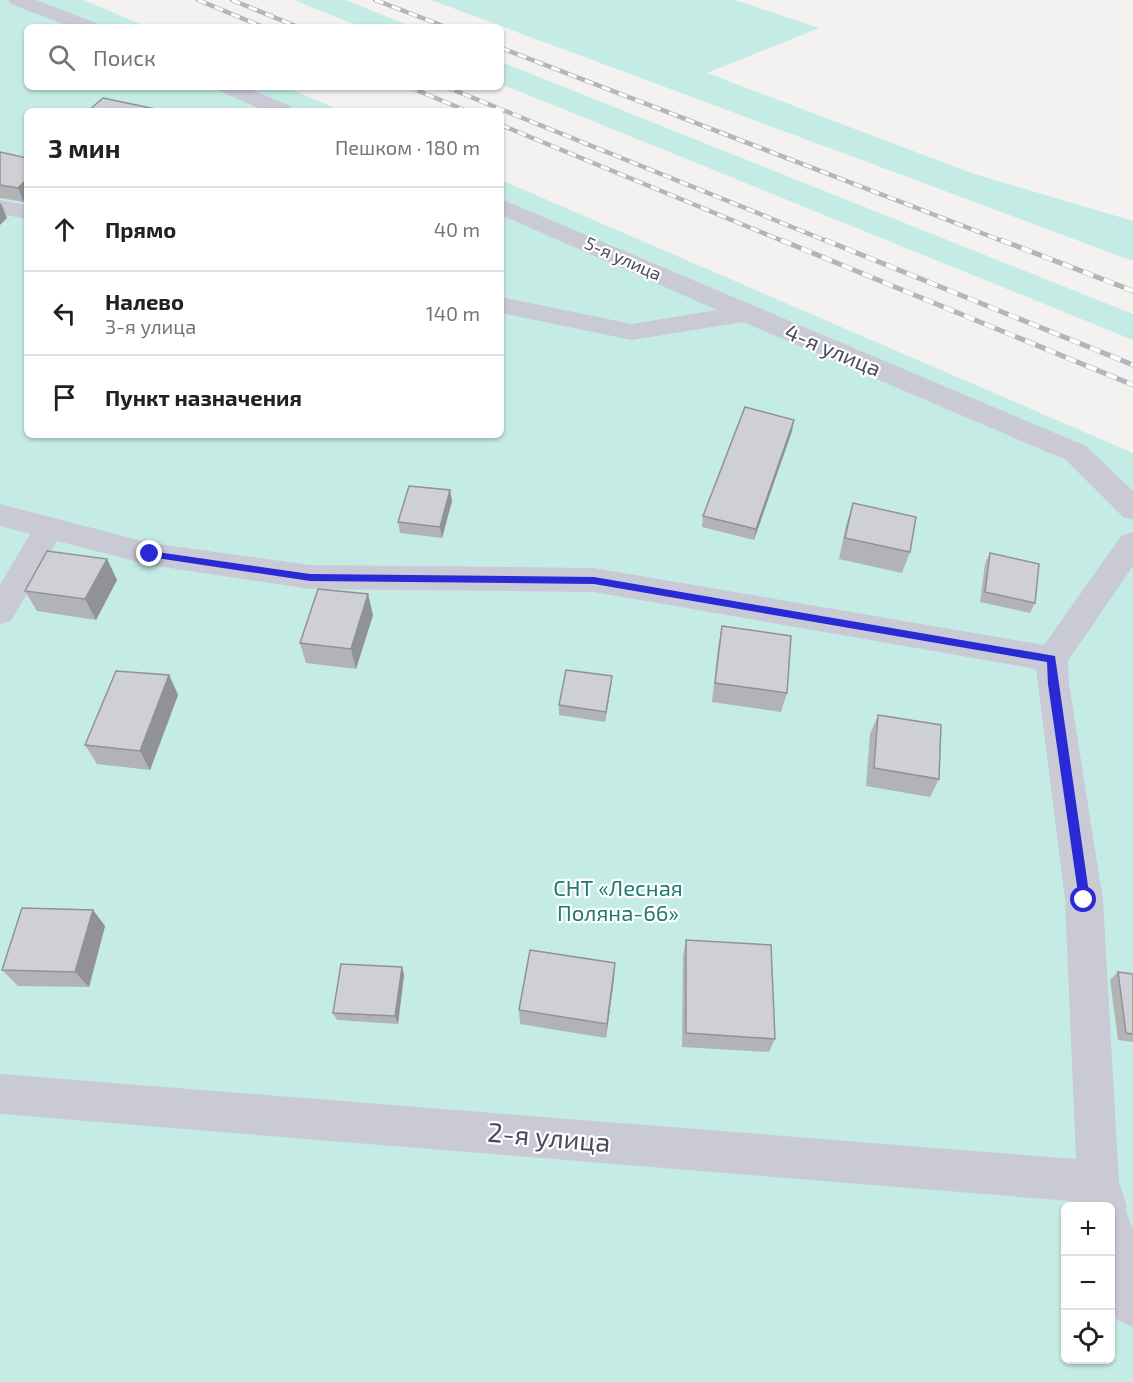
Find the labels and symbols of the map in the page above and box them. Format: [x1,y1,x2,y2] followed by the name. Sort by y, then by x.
[582,231,665,285] street label: 5-я улица
[781,317,885,382] street label: 4-я улица
[136,540,162,566] route end
[553,874,683,925] park label: СНТ «Лесная Поляна-66»
[1070,886,1096,912] route start
[486,1115,612,1158] street label: 2-я улица

